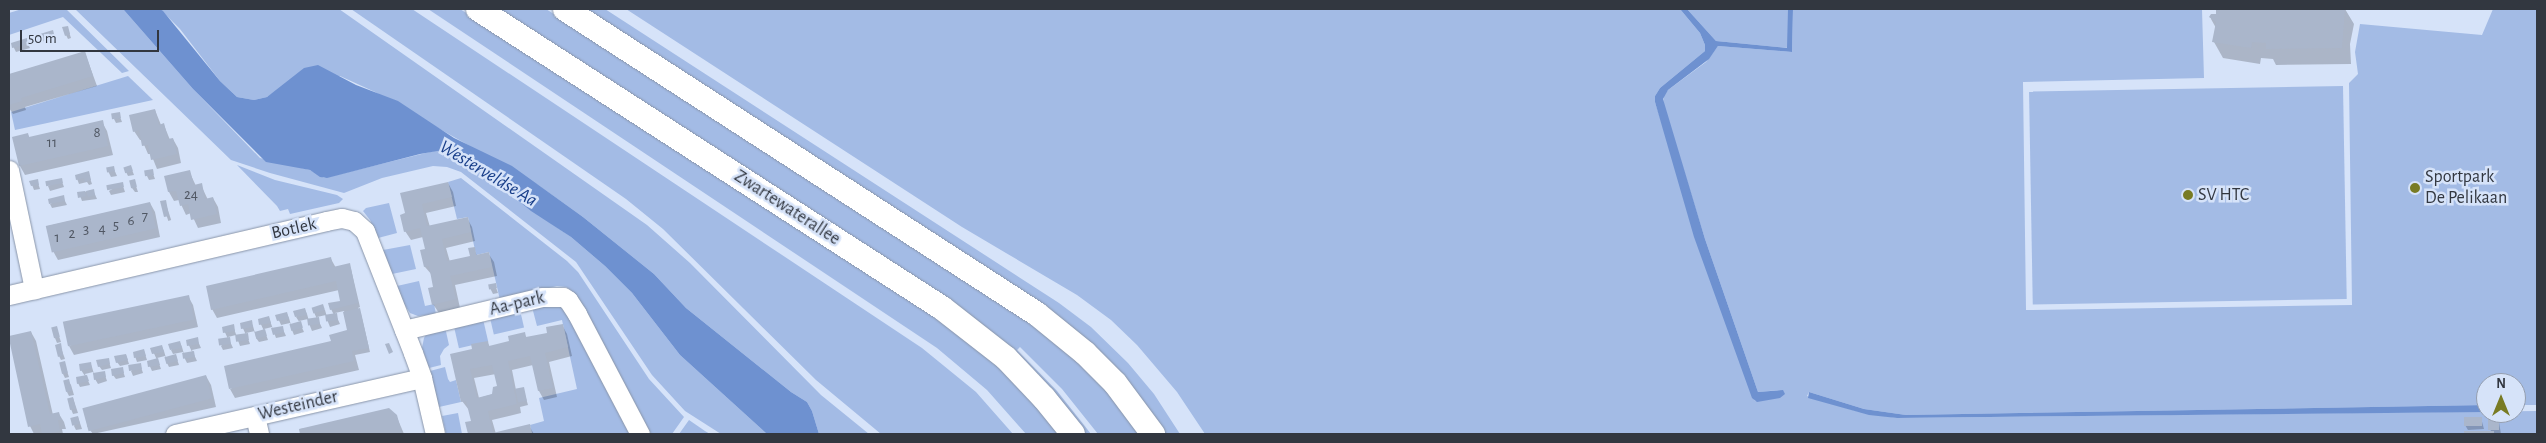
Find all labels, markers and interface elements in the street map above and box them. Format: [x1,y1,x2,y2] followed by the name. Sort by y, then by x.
[22,20,161,52] scale bar
[28,31,57,46] text: 50 m
[93,124,101,142] house number: 8
[47,134,57,152] house number: 11
[435,136,541,212] water label: Westerveldse Aa
[730,166,844,250] street label: Zwartewaterallee
[2425,167,2507,210] place label: Sportpark De Pelikaan
[2409,182,2421,194] marker: Sportpark De Pelikaan
[2198,184,2249,206] place label: SV HTC
[184,186,198,204] house number: 24
[2182,189,2194,201] marker: SV HTC
[142,208,148,226] house number: 7
[127,212,135,230] house number: 6
[270,213,318,245] street label: Botlek
[113,217,119,235] house number: 5
[98,220,106,238] house number: 4
[83,221,89,239] house number: 3
[69,225,75,243] house number: 2
[54,229,60,247] house number: 1
[487,287,547,321] street label: Aa-park
[2476,373,2526,423] north arrow
[2496,377,2506,391] text: N
[256,386,340,426] street label: Westeinder

